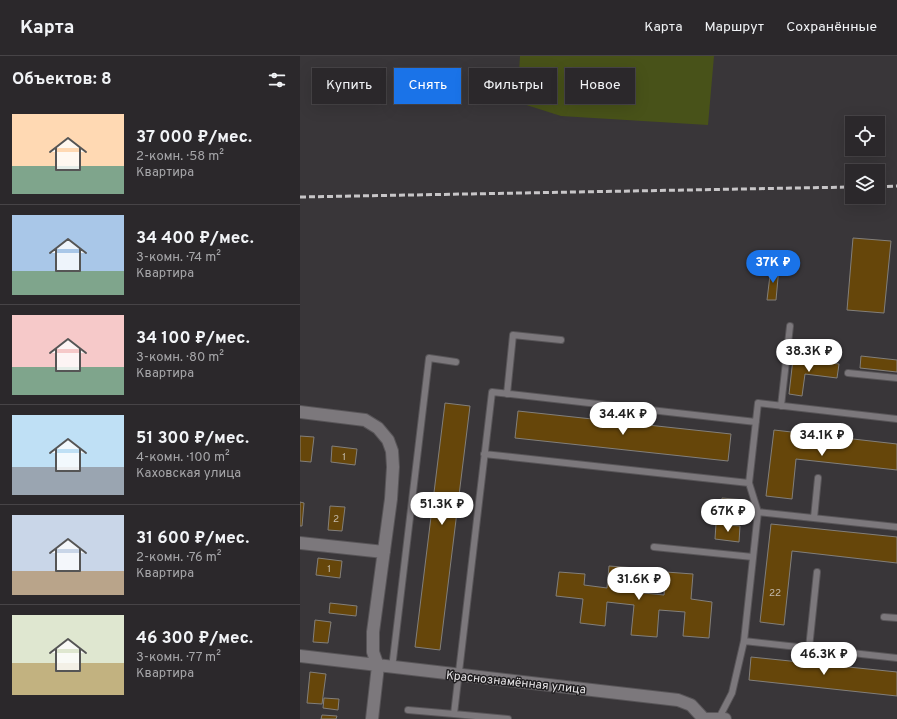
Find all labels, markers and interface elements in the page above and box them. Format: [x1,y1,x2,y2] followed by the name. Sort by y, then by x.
[20,16,74,40] text: Карта
[644,19,683,36] text: Карта
[705,19,764,36] text: Маршрут
[786,19,877,36] text: Сохранённые
[312,68,386,104] chip: Купить
[394,68,461,104] chip: Снять
[469,68,557,104] chip: Фильтры
[565,68,635,104] chip: Новое
[12,69,112,91] text: Объектов: 8
[266,69,288,91] icon: filters
[845,116,885,204] map controls
[845,116,885,156] button: locate
[136,127,252,149] text: 37 000 ₽/мес.
[44,130,92,178] icon: home
[136,149,224,165] text: 2-комн. · 58 m²
[845,164,885,204] button: layers
[136,165,194,181] text: Квартира
[136,228,254,250] text: 34 400 ₽/мес.
[44,231,92,279] icon: home
[136,250,221,266] text: 3-комн. · 74 m²
[745,250,801,284] pin: 37K ₽
[755,255,791,271] text: 37K ₽
[136,266,194,282] text: Квартира
[136,328,250,350] text: 34 100 ₽/мес.
[44,331,92,379] icon: home
[772,339,846,373] pin: 38.3K ₽
[785,344,833,360] text: 38.3K ₽
[136,350,224,366] text: 3-комн. · 80 m²
[136,366,194,382] text: Квартира
[586,402,660,436] pin: 34.4K ₽
[599,407,647,423] text: 34.4K ₽
[785,423,859,457] pin: 34.1K ₽
[136,428,249,450] text: 51 300 ₽/мес.
[799,428,845,444] text: 34.1K ₽
[44,431,92,479] icon: home
[136,450,230,466] text: 4-комн. · 100 m²
[342,451,346,464] house number: 1
[136,466,241,482] text: Каховская улица
[405,492,479,526] pin: 51.3K ₽
[419,497,465,513] text: 51.3K ₽
[700,499,756,533] pin: 67K ₽
[710,504,746,520] text: 67K ₽
[333,513,339,526] house number: 2
[136,528,249,550] text: 31 600 ₽/мес.
[44,531,92,579] icon: home
[136,550,221,566] text: 2-комн. · 76 m²
[327,563,331,576] house number: 1
[136,566,194,582] text: Квартира
[602,567,676,601] pin: 31.6K ₽
[616,572,662,588] text: 31.6K ₽
[769,587,781,600] house number: 22
[136,628,253,650] text: 46 300 ₽/мес.
[44,631,92,679] icon: home
[787,642,861,676] pin: 46.3K ₽
[800,647,848,663] text: 46.3K ₽
[136,650,221,666] text: 3-комн. · 77 m²
[136,666,194,682] text: Квартира
[445,668,587,698] street label: Краснознамённая улица

